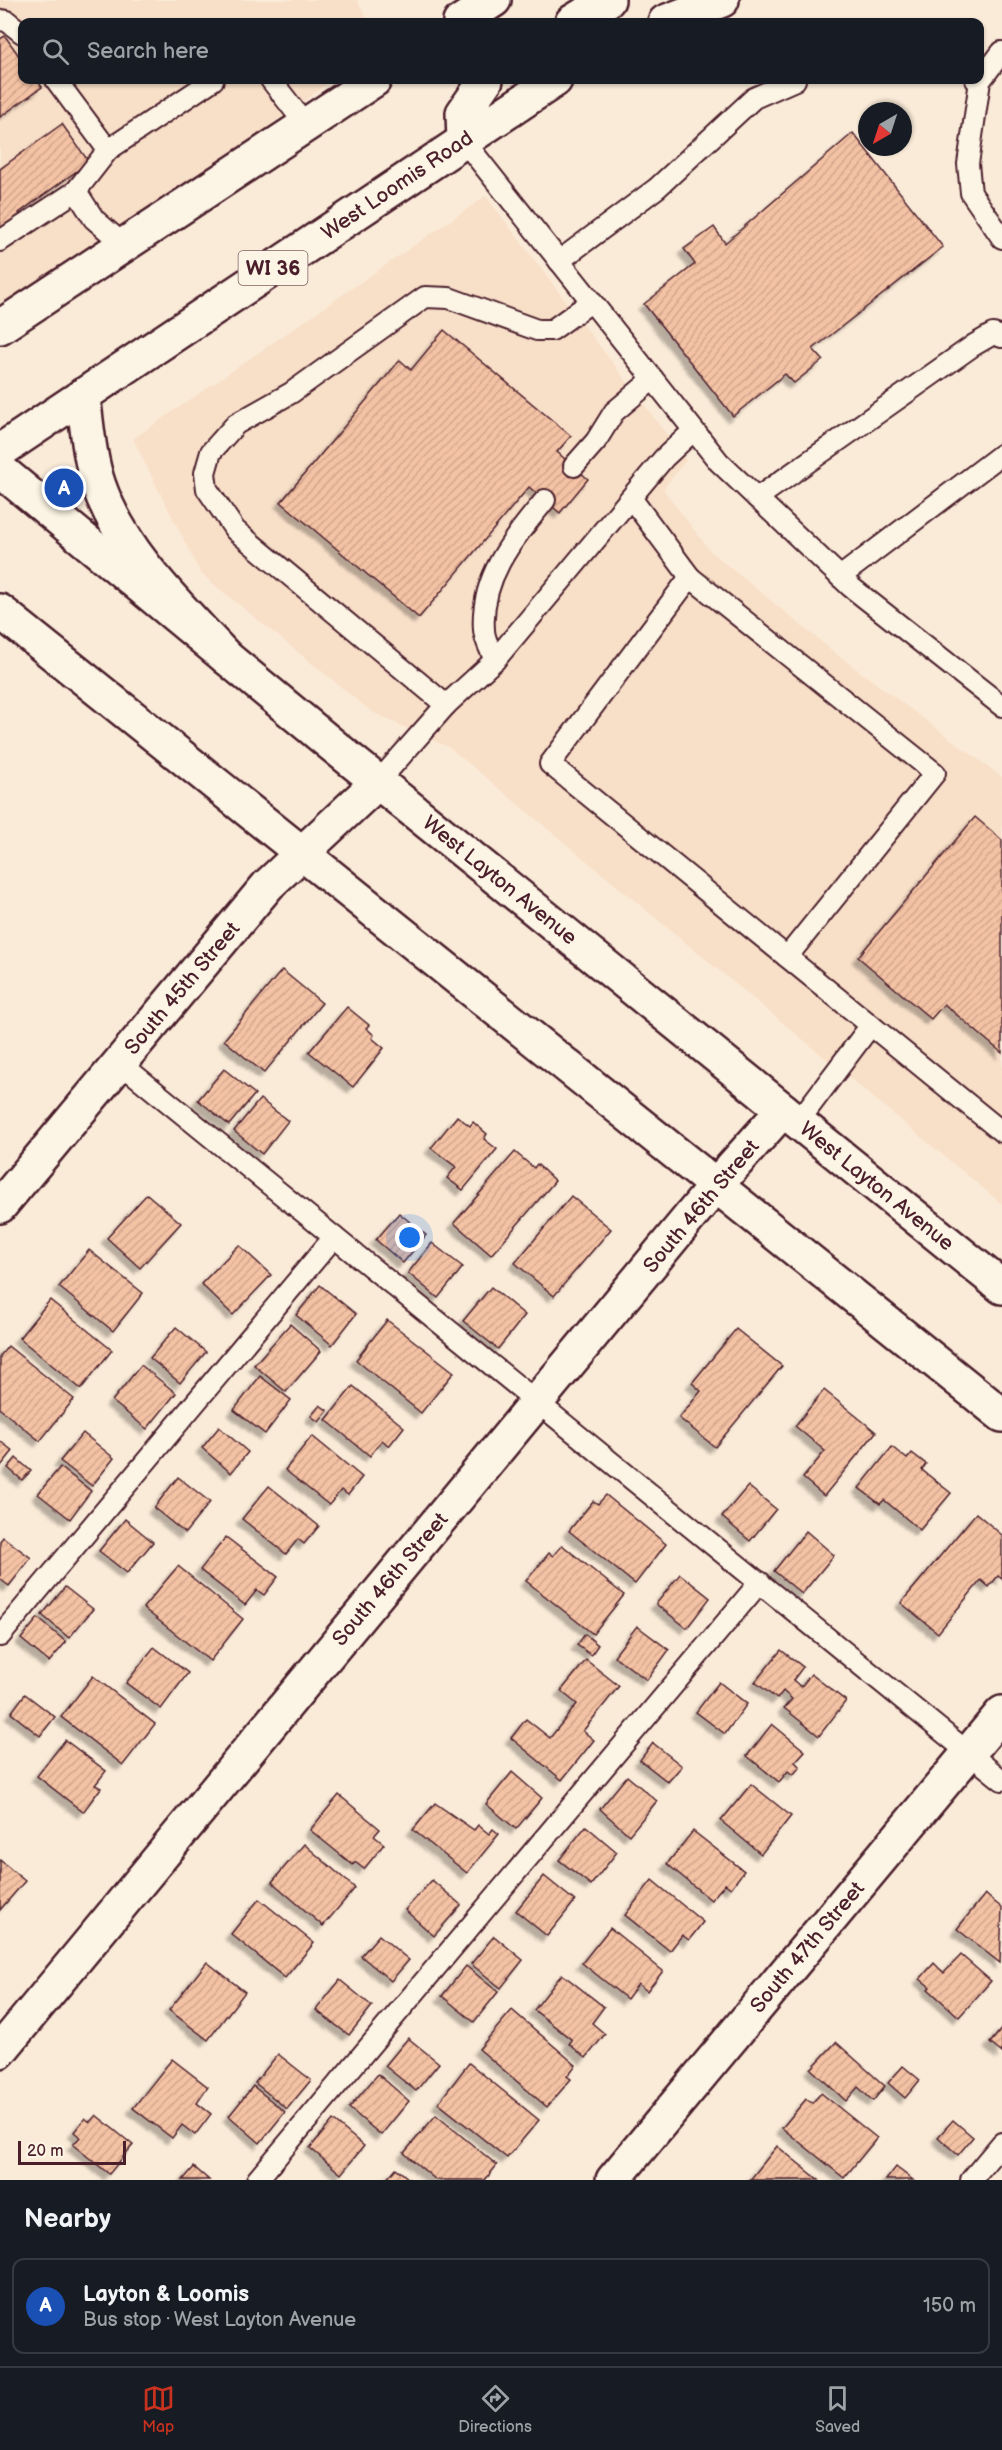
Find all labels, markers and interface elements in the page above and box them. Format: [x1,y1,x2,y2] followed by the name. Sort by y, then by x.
[18,18,984,84] search box
[39,35,72,68] icon: search
[87,38,209,65] text: Search here
[858,102,912,156] north arrow
[317,125,478,245] street label: West Loomis Road
[238,251,308,285] road number: WI 36
[44,466,84,510] pin: A
[417,810,582,950] street label: West Layton Avenue
[120,916,246,1060] street label: South 45th Street
[794,1116,959,1256] street label: West Layton Avenue
[638,1134,765,1278] street label: South 46th Street
[395,1223,424,1252] your location
[327,1507,454,1651] street label: South 46th Street
[745,1876,870,2018] street label: South 47th Street
[18,2138,126,2166] scale bar
[27,2142,63,2161] text: 20 m
[24,2204,111,2235] text: Nearby
[83,2281,249,2308] text: Layton & Loomis
[39,2294,52,2318] text: A
[923,2294,976,2318] text: 150 m
[83,2308,356,2332] text: Bus stop · West Layton Avenue
[142,2382,175,2437] tab: Map
[458,2382,532,2437] tab: Directions
[815,2382,860,2437] tab: Saved

